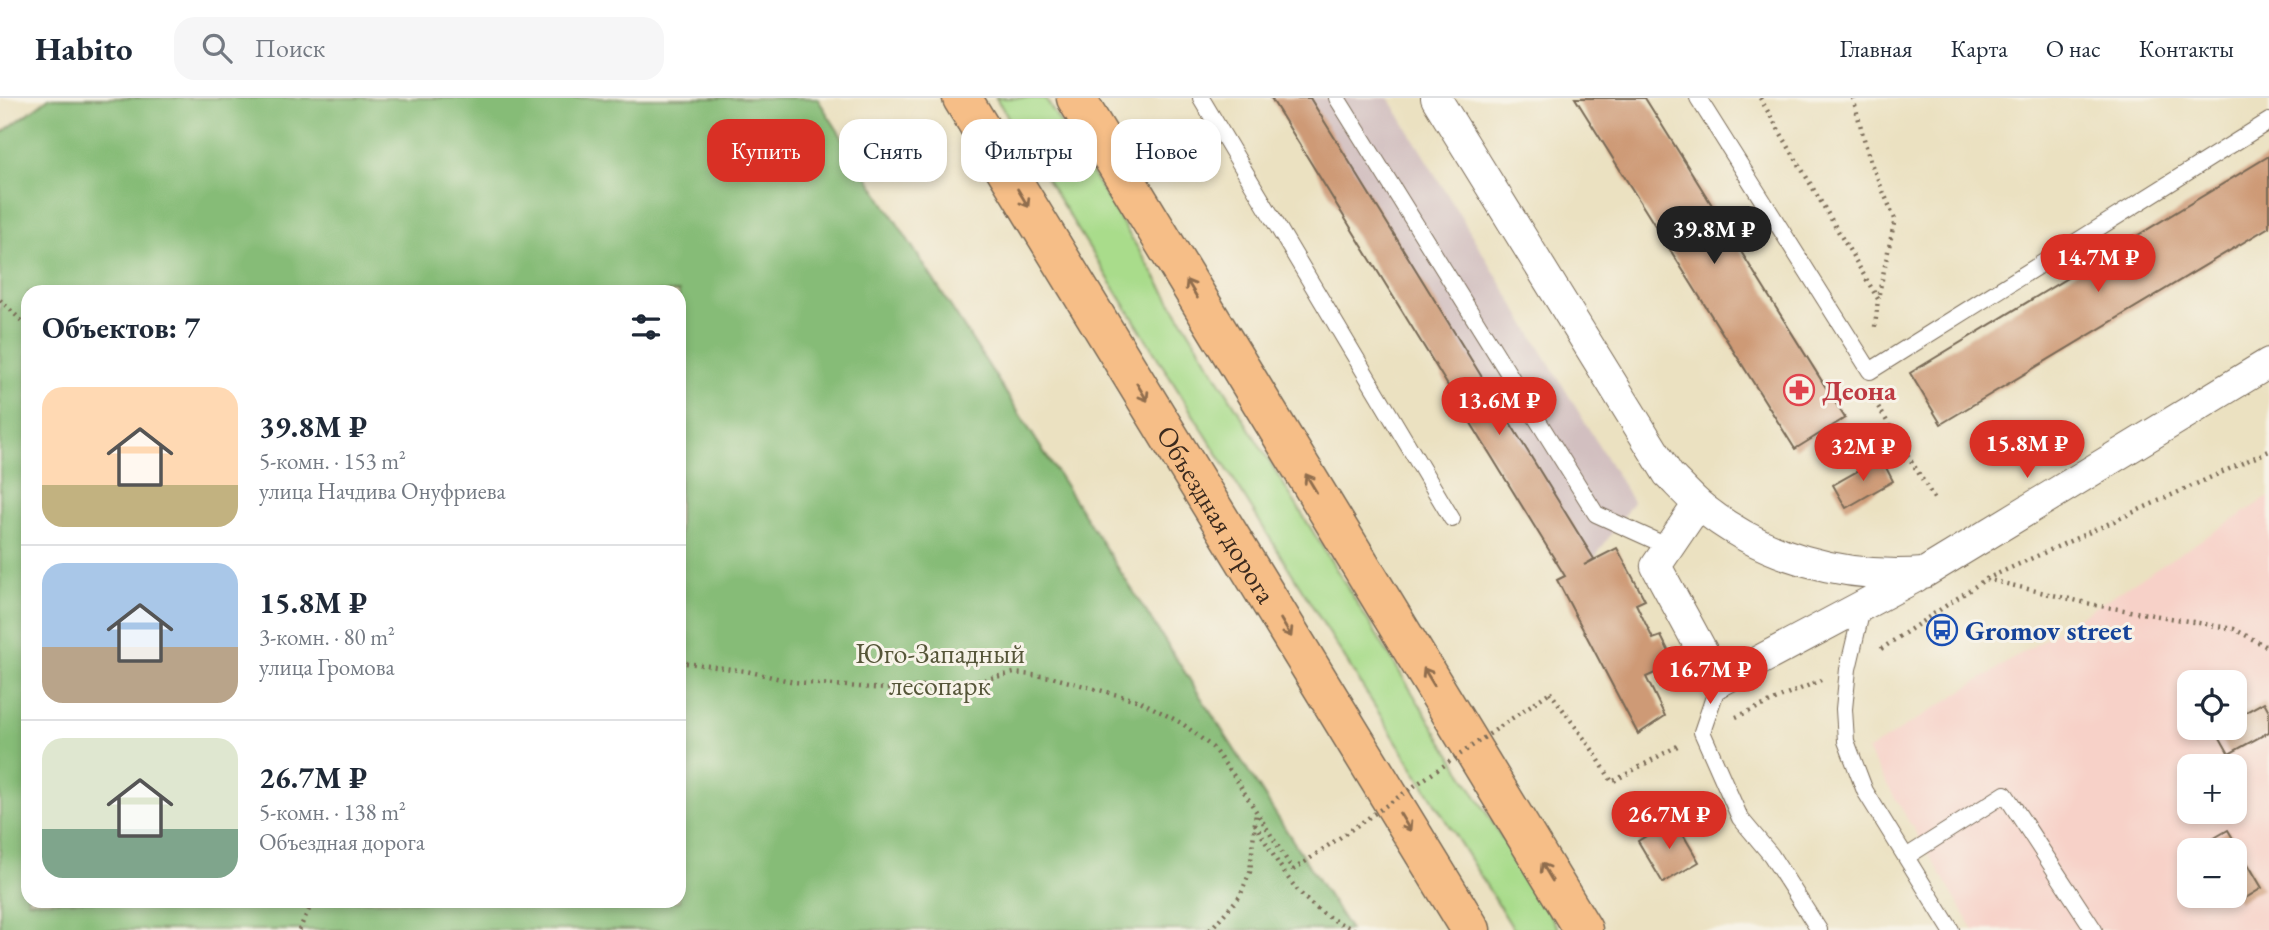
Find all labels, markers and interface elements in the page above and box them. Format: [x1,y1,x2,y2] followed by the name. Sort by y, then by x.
[174,17,664,80] search box
[35,27,132,70] text: Habito
[198,29,236,67] icon: search
[254,31,325,65] text: Поиск
[1839,33,1913,64] text: Главная
[1951,33,2008,64] text: Карта
[2046,33,2101,64] text: О нас
[2139,33,2234,64] text: Контакты
[707,119,825,182] chip: Купить
[839,119,947,182] chip: Снять
[961,119,1097,182] chip: Фильтры
[1111,119,1221,182] chip: Новое
[1016,188,1031,207] one-way arrow
[1649,206,1779,266] pin: 39.8M ₽
[1673,214,1755,244] text: 39.8M ₽
[2033,234,2163,294] pin: 14.7M ₽
[2057,242,2139,272] text: 14.7M ₽
[1185,279,1199,299] one-way arrow
[42,308,200,347] text: Объектов: 7
[627,308,665,346] icon: filters
[1822,372,1897,408] place label: Деона
[1782,373,1816,407] pharmacy icon: Деона
[1434,378,1564,437] pin: 13.6M ₽
[1135,382,1149,402] one-way arrow
[1458,385,1540,415] text: 13.6M ₽
[259,407,367,446] text: 39.8M ₽
[98,415,182,499] icon: home
[1149,419,1285,611] street label: Объездная дорога
[1962,420,2092,480] pin: 15.8M ₽
[1814,424,1912,483] pin: 32M ₽
[1986,428,2068,458] text: 15.8M ₽
[1830,431,1896,461] text: 32M ₽
[259,446,406,476] text: 5-комн. · 153 m²
[1303,474,1318,493] one-way arrow
[259,476,506,506] text: улица Начдива Онуфриева
[259,583,367,622] text: 15.8M ₽
[98,591,182,675] icon: home
[1965,612,2133,648] place label: Gromov street
[1925,613,1959,647] bus stop icon: Gromov street
[1279,618,1294,637] one-way arrow
[259,622,395,652] text: 3-комн. · 80 m²
[855,635,1025,703] park label: Юго-Западный лесопарк
[1645,646,1775,706] pin: 16.7M ₽
[259,652,395,682] text: улица Громова
[1669,654,1751,684] text: 16.7M ₽
[1422,668,1436,688] one-way arrow
[2177,670,2247,908] map controls
[2177,670,2247,740] button: locate
[2177,754,2247,824] button: +
[259,758,367,797] text: 26.7M ₽
[98,766,182,850] icon: home
[1604,792,1734,851] pin: 26.7M ₽
[259,797,406,827] text: 5-комн. · 138 m²
[1628,799,1710,829] text: 26.7M ₽
[1398,812,1412,832] one-way arrow
[259,827,425,857] text: Объездная дорога
[2177,838,2247,908] button: −
[1540,862,1554,882] one-way arrow

